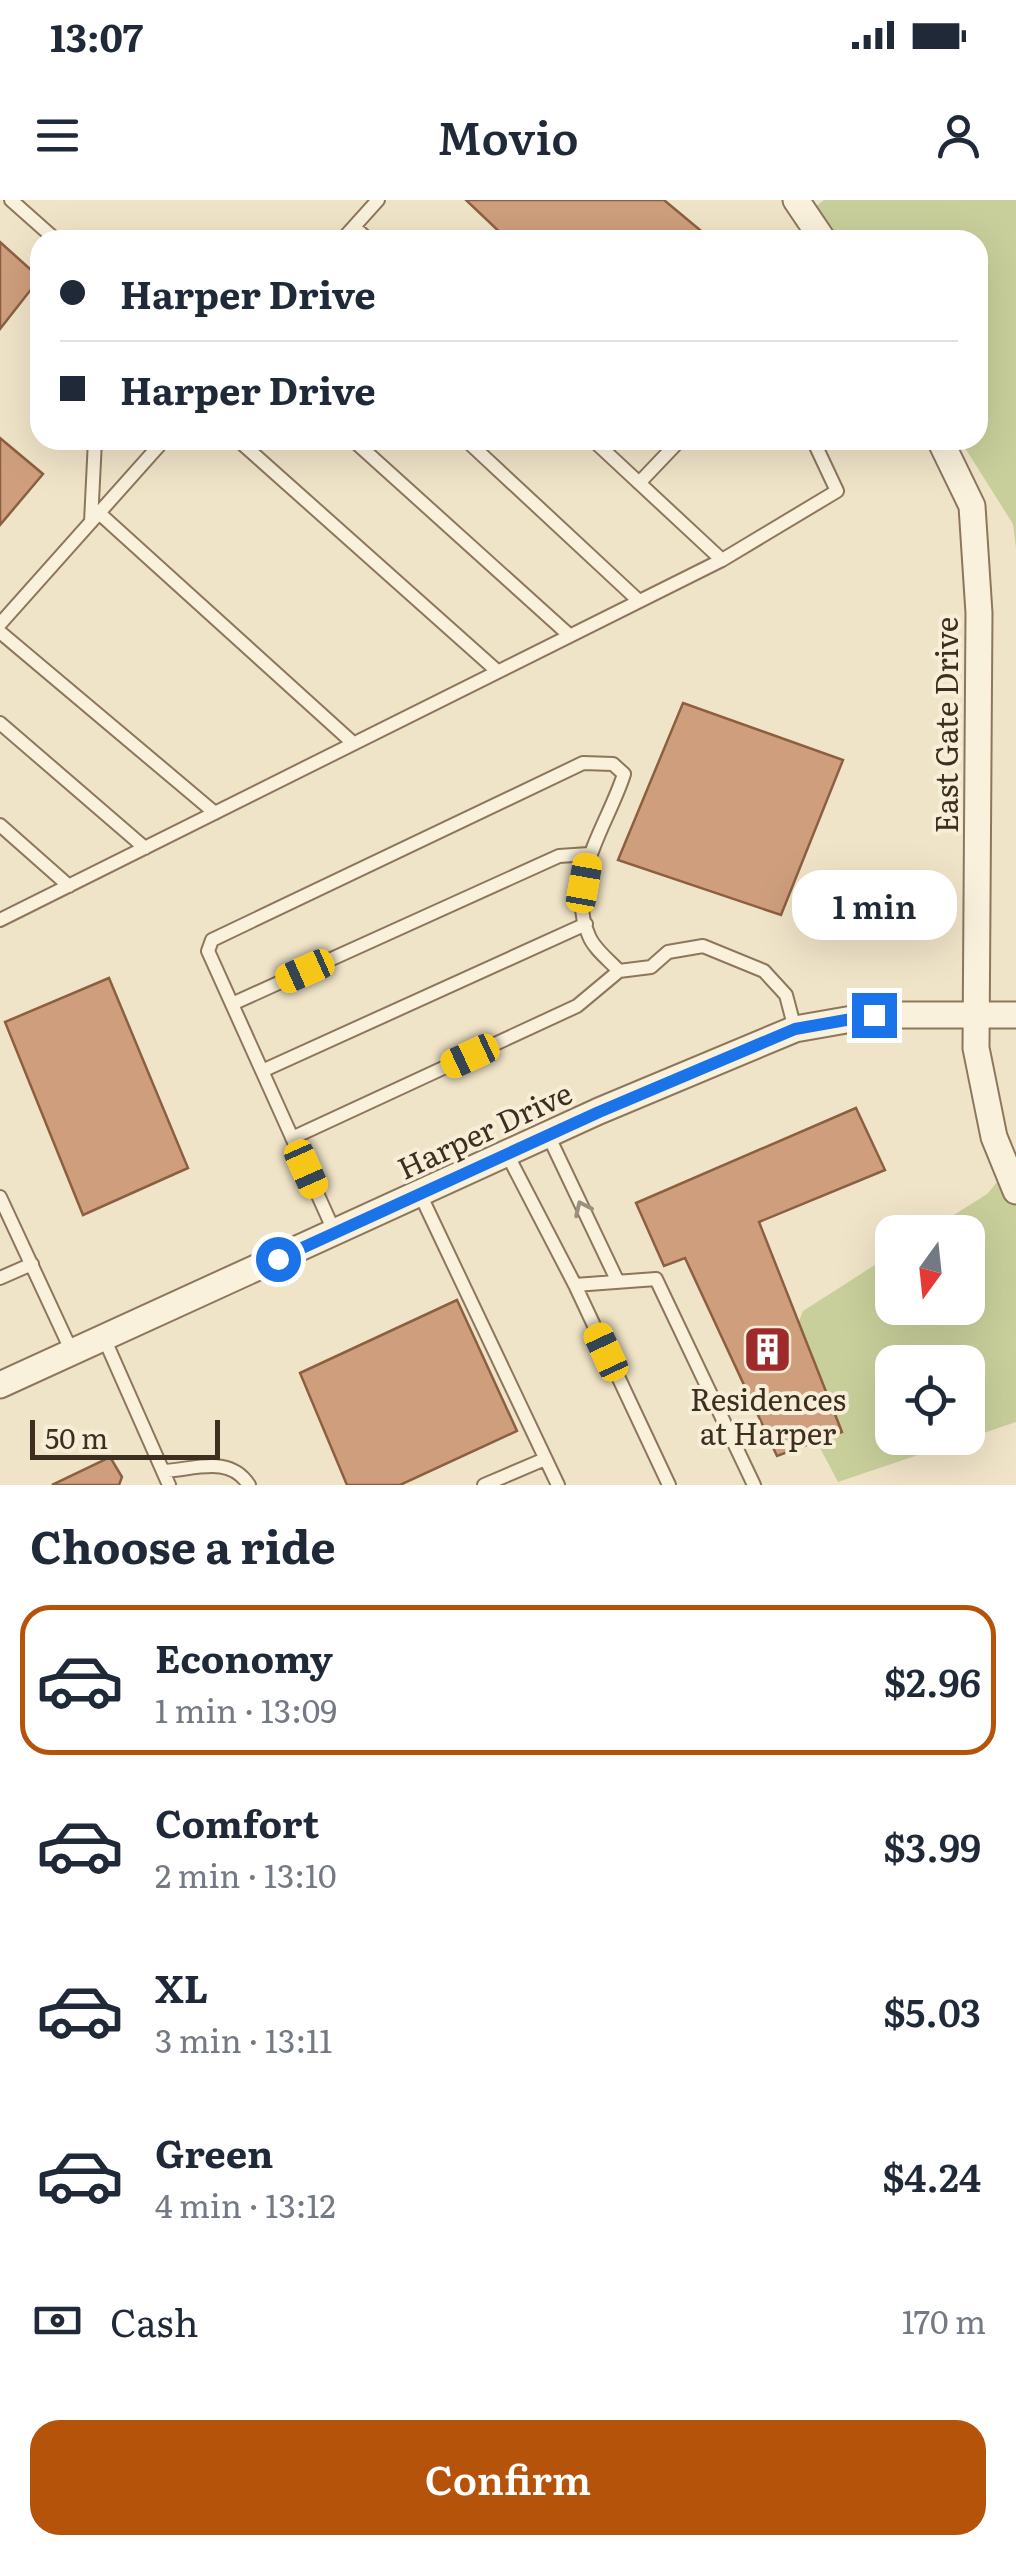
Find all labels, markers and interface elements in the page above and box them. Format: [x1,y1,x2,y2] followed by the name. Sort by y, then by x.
[50,7,143,64] text: 13:07
[437,102,579,169] text: Movio
[30,108,85,163] icon: menu
[931,108,986,163] icon: person
[120,264,376,321] text: Harper Drive
[120,360,376,417] text: Harper Drive
[923,617,967,833] street label: East Gate Drive
[564,851,604,915] car
[792,870,956,940] callout: 1 min
[832,881,917,929] text: 1 min
[271,945,339,997] car
[852,993,897,1038] route end
[436,1030,504,1082] car
[390,1069,578,1189] street label: Harper Drive
[280,1135,332,1203] car
[575,1200,595,1218] one-way arrow
[875,1215,985,1325] north arrow
[875,1215,985,1455] map controls
[256,1237,301,1282] route start
[580,1318,632,1386] car
[742,1323,794,1375] building icon: Residences at Harper
[875,1345,985,1455] button: locate
[690,1376,846,1454] place label: Residences at Harper
[30,1415,220,1460] scale bar
[45,1416,108,1458] text: 50 m
[30,1511,336,1578] text: Choose a ride
[155,1628,333,1685] text: Economy
[35,1635,125,1725] icon: car
[884,1652,981,1709] text: $2.96
[155,1685,337,1733] text: 1 min · 13:09
[155,1793,319,1850] text: Comfort
[35,1800,125,1890] icon: car
[883,1817,981,1874] text: $3.99
[155,1850,337,1898] text: 2 min · 13:10
[155,1958,208,2015] text: XL
[35,1965,125,2055] icon: car
[883,1982,981,2039] text: $5.03
[155,2015,332,2063] text: 3 min · 13:11
[155,2123,273,2180] text: Green
[35,2130,125,2220] icon: car
[882,2147,981,2204] text: $4.24
[155,2180,336,2228] text: 4 min · 13:12
[110,2292,199,2349] text: Cash
[30,2293,85,2348] icon: cash
[902,2296,986,2344] text: 170 m
[30,2420,986,2535] button: Confirm

